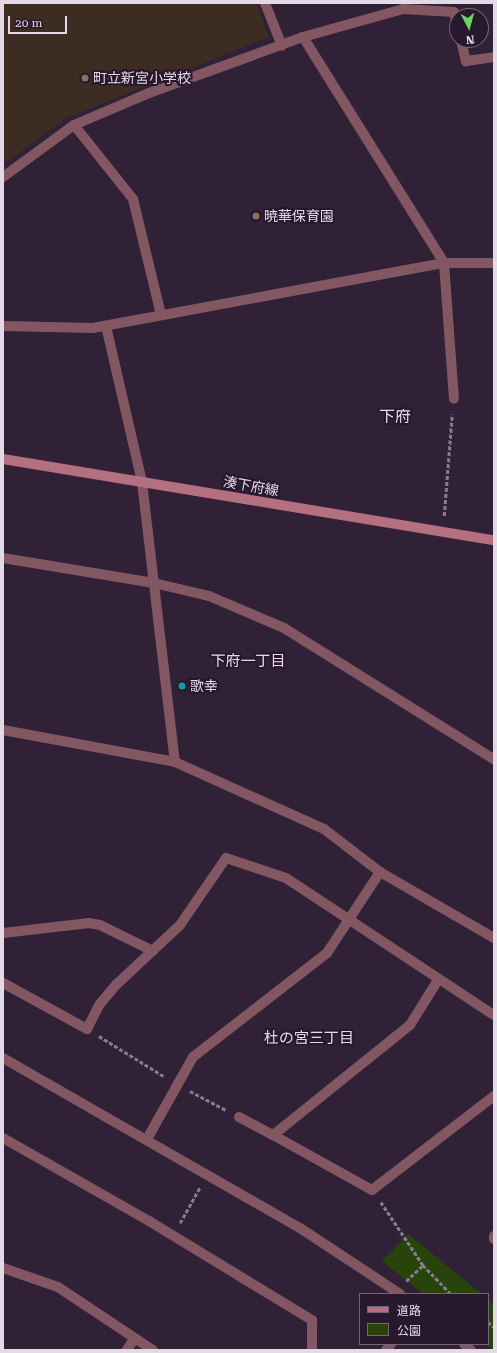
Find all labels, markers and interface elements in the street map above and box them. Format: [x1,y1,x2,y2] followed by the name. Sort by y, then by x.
[10,8,69,34] scale bar
[449,8,489,48] north arrow
[15,16,42,30] text: 20 m
[465,33,475,46] text: N
[93,70,191,86] place label: 町立新宮小学校
[80,73,90,83] marker: 町立新宮小学校
[264,208,334,224] place label: 暁華保育園
[251,211,261,221] marker: 暁華保育園
[379,407,411,427] district label: 下府
[222,473,280,499] street label: 湊下府線
[211,653,285,671] district label: 下府一丁目
[190,678,218,694] place label: 歌幸
[177,681,187,691] marker: 歌幸
[264,1030,354,1048] district label: 杜の宮三丁目
[359,1293,489,1345] legend
[397,1304,421,1318] text: 道路
[397,1324,421,1338] text: 公園

